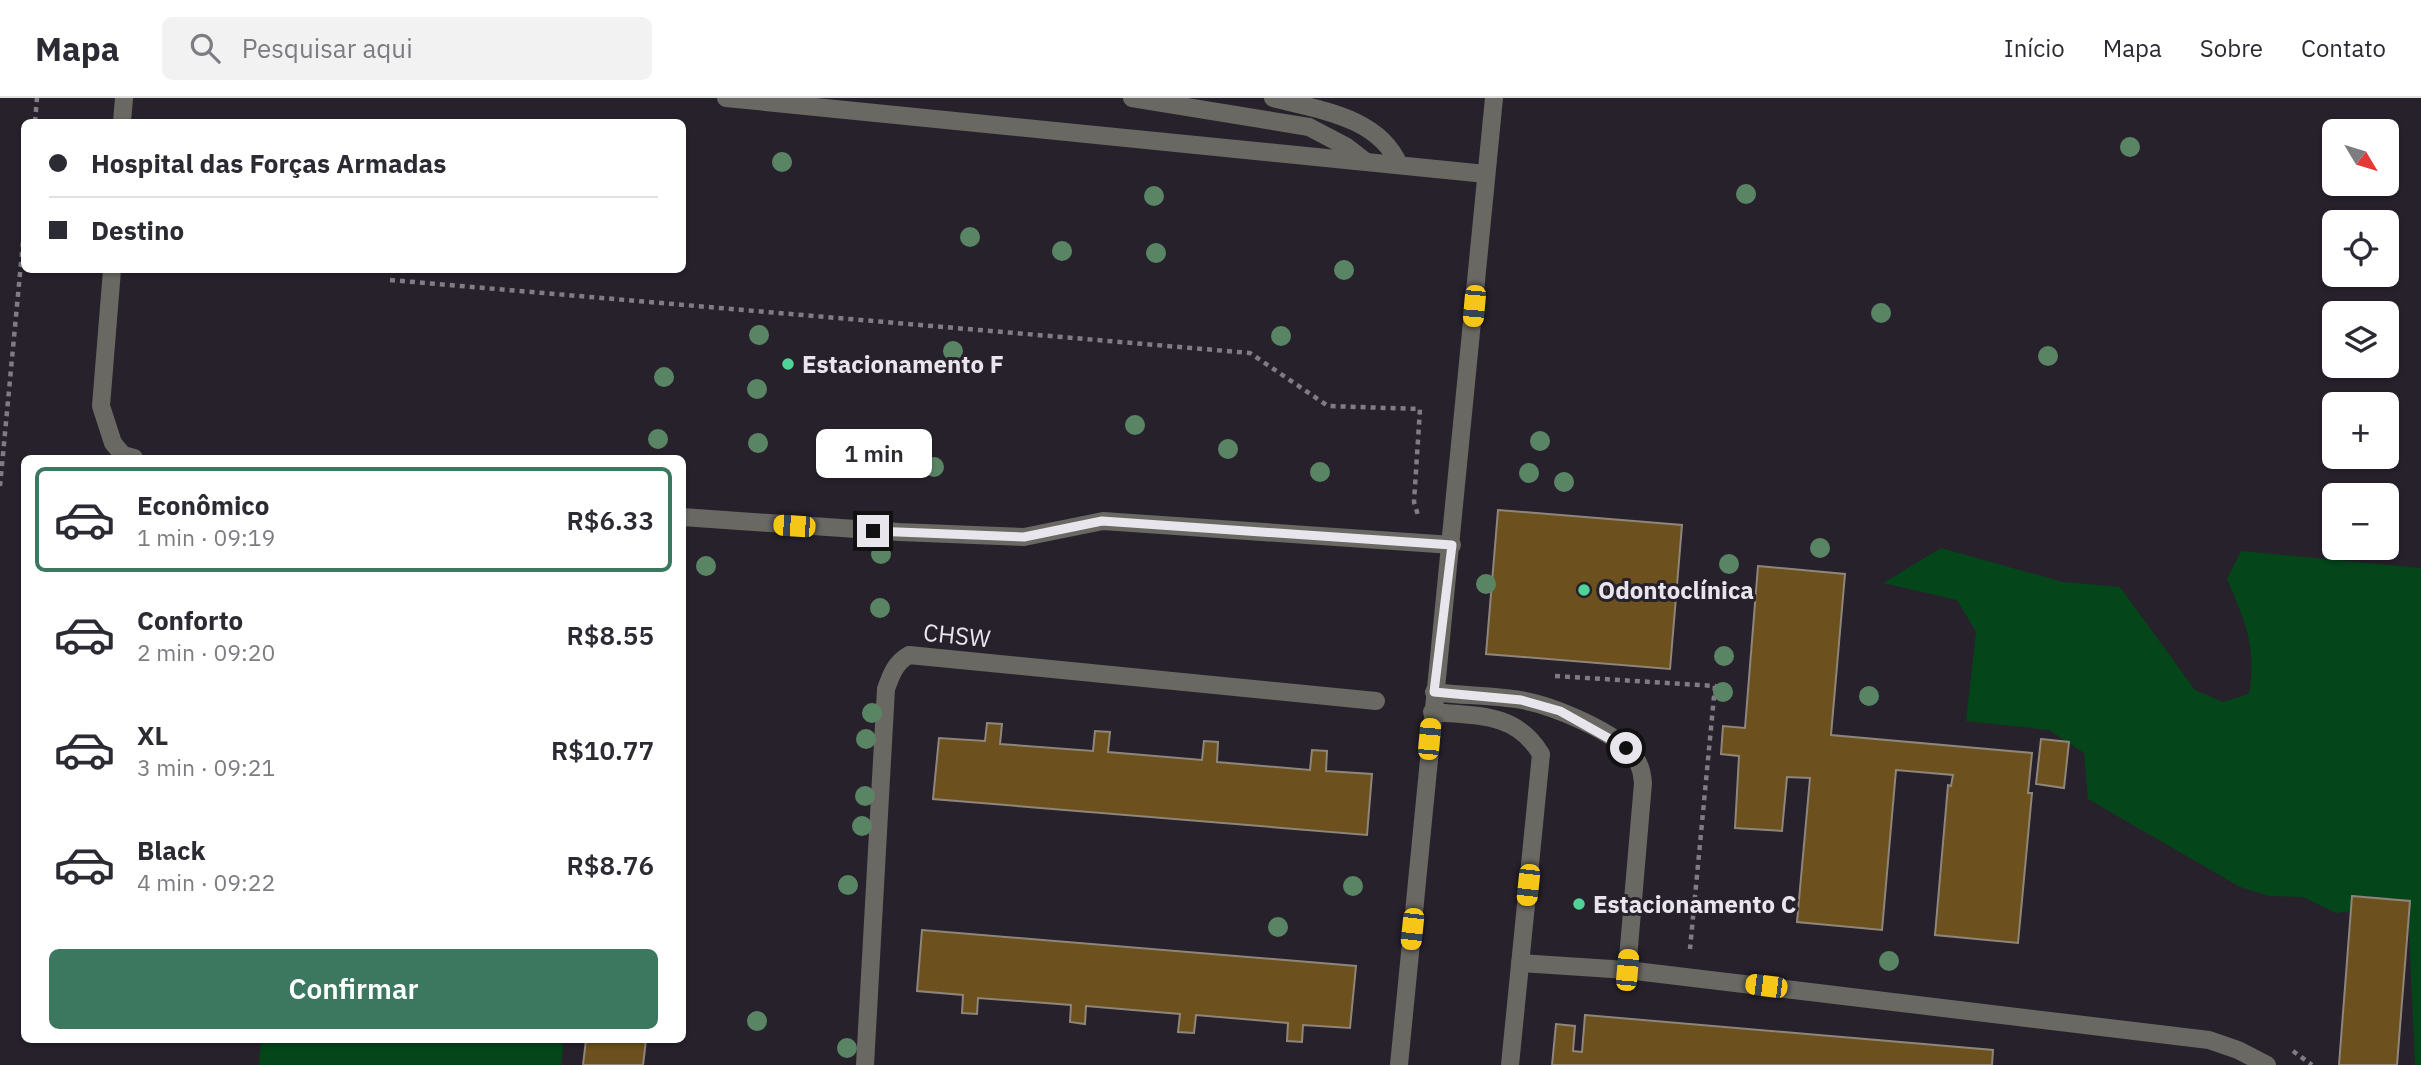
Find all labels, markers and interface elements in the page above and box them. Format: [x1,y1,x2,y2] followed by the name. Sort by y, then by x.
[162,17,652,80] search box
[35,27,120,70] text: Mapa
[186,29,224,67] icon: search
[242,31,413,65] text: Pesquisar aqui
[2004,32,2065,64] text: Início
[2103,32,2162,64] text: Mapa
[2200,32,2263,64] text: Sobre
[2301,32,2386,64] text: Contato
[2322,119,2399,196] north arrow
[2322,119,2399,560] map controls
[91,146,446,180] text: Hospital das Forças Armadas
[2322,210,2399,287] button: locate
[91,213,184,247] text: Destino
[1462,284,1487,328] car
[2322,301,2399,378] button: layers
[802,348,1004,380] place label: Estacionamento F
[780,356,796,372] marker: Estacionamento F
[2322,392,2399,469] button: +
[815,430,931,478] callout: 1 min
[844,438,904,468] text: 1 min
[2322,483,2399,560] button: −
[53,488,116,551] icon: car
[137,488,269,522] text: Econômico
[567,503,654,537] text: R$6.33
[773,514,816,538] car
[857,515,889,547] route end
[137,522,275,552] text: 1 min · 09:19
[1598,574,1754,606] place label: Odontoclínica
[1576,582,1592,598] marker: Odontoclínica
[53,603,116,666] icon: car
[137,603,243,637] text: Conforto
[922,616,992,654] street label: CHSW
[567,618,654,652] text: R$8.55
[137,637,275,667] text: 2 min · 09:20
[1417,717,1442,761] car
[53,718,116,781] icon: car
[137,718,168,752] text: XL
[1610,732,1642,764] route start
[551,733,654,767] text: R$10.77
[137,752,275,782] text: 3 min · 09:21
[53,833,116,896] icon: car
[137,833,205,867] text: Black
[567,848,654,882] text: R$8.76
[1516,863,1541,907] car
[137,867,275,897] text: 4 min · 09:22
[1593,888,1796,920] place label: Estacionamento C
[1571,896,1587,912] marker: Estacionamento C
[1400,907,1425,951] car
[1615,948,1640,992] car
[49,949,658,1029] button: Confirmar
[1744,973,1789,999] car

